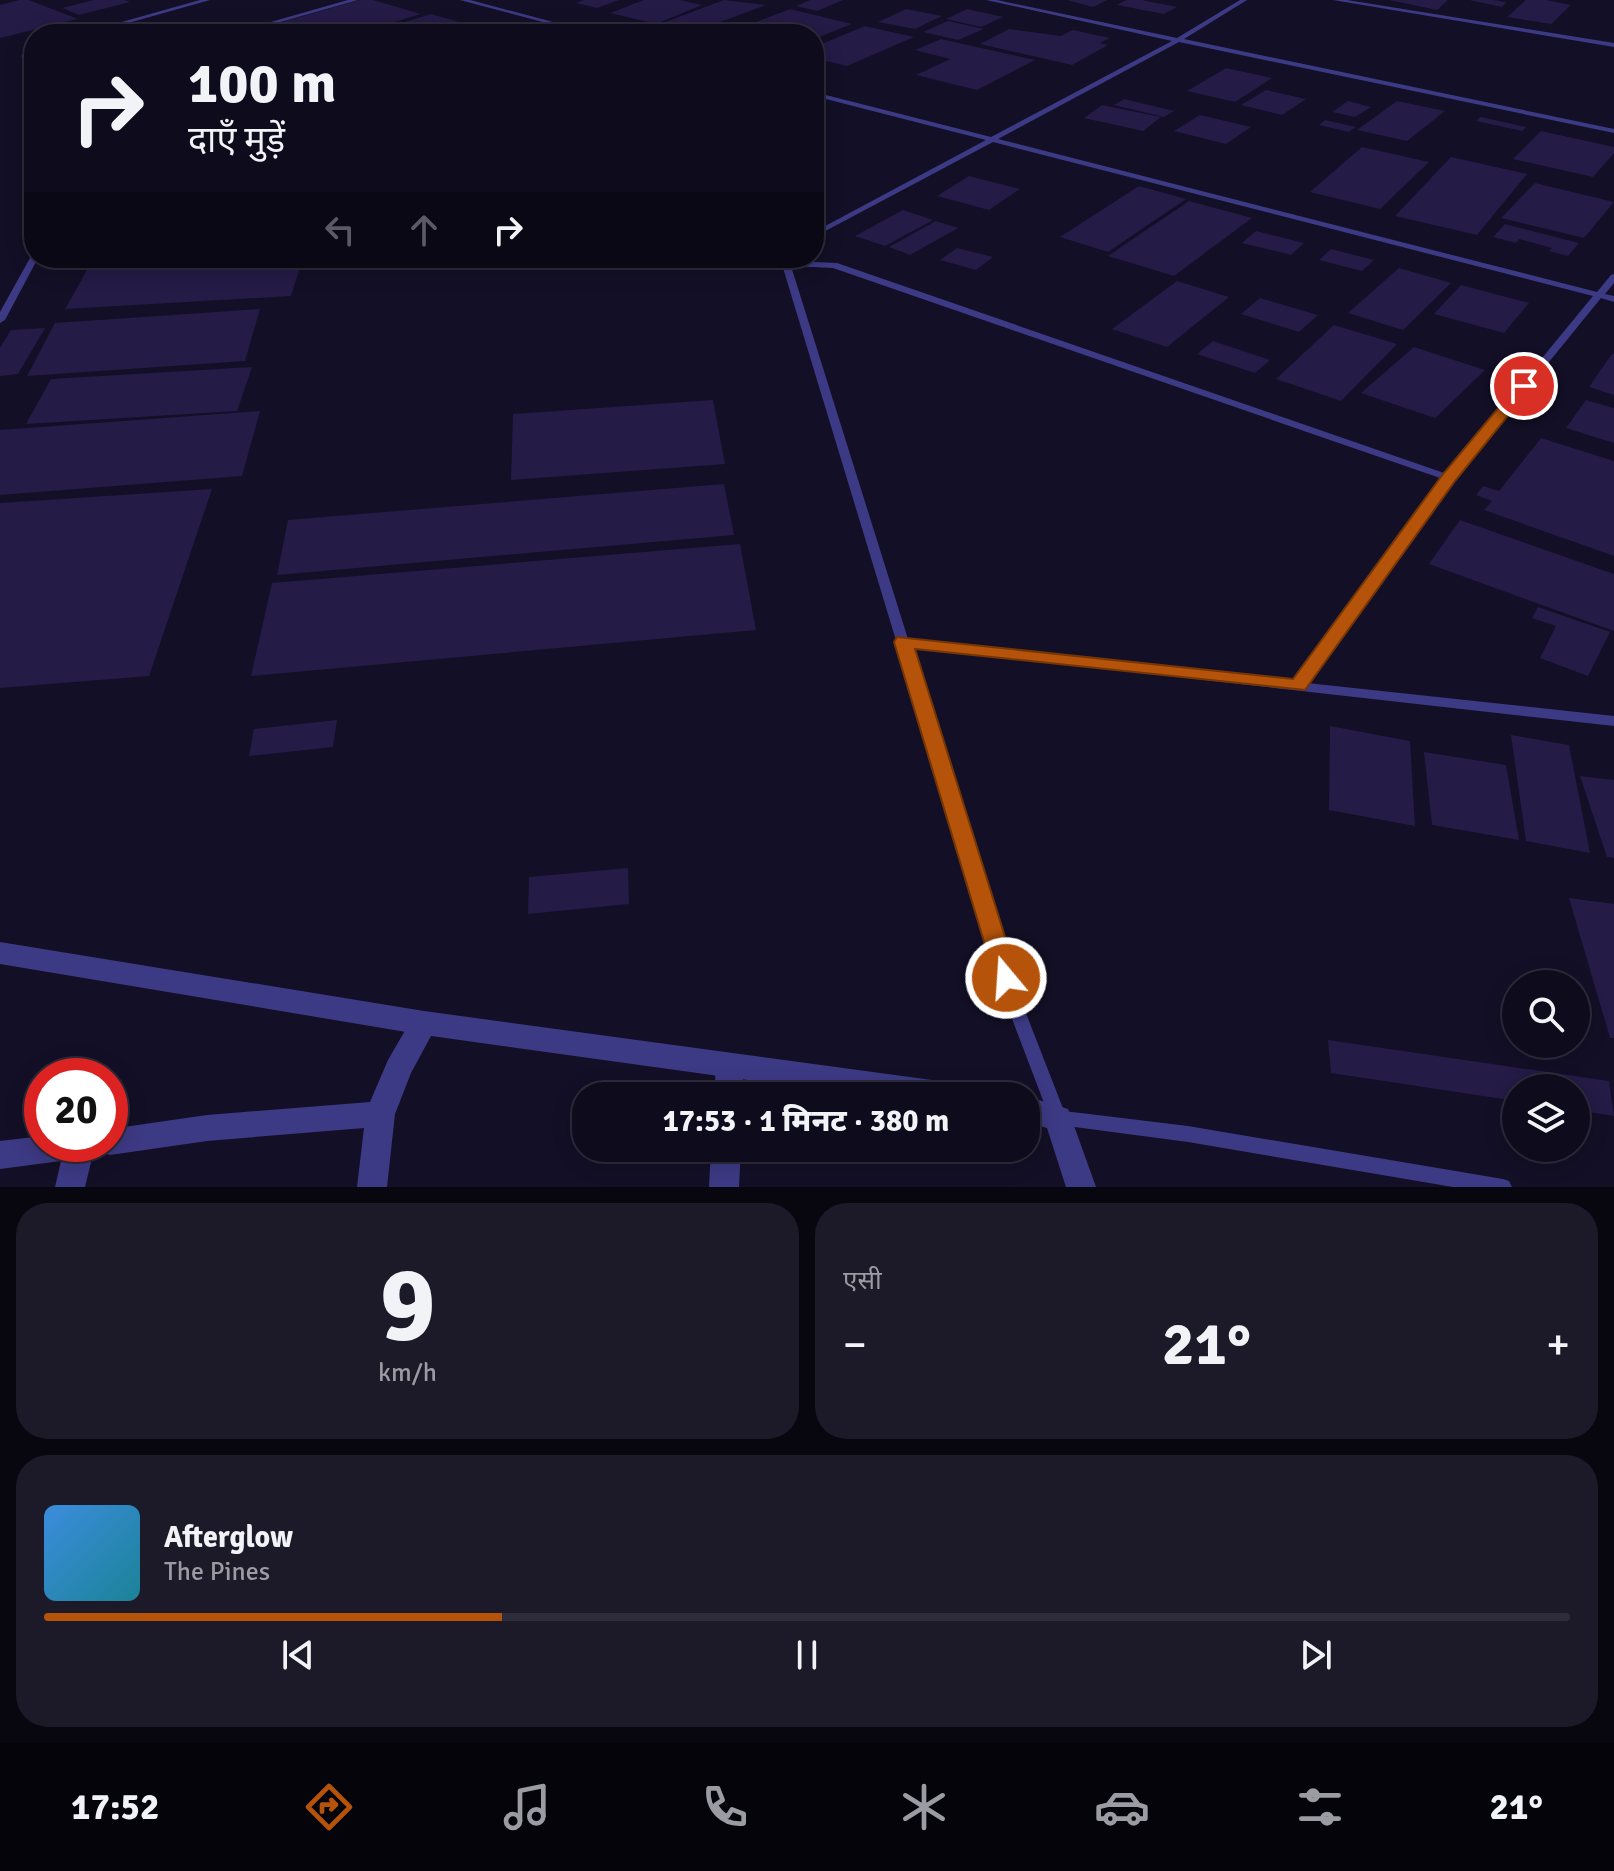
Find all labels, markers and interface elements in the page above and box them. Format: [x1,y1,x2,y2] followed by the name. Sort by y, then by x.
[188,49,336,118] text: 100 m
[56,56,160,160] icon: right
[188,118,285,163] text: दाएँ मुड़ें
[318,208,362,252] icon: left
[402,208,446,252] icon: ahead
[486,208,530,252] icon: right
[1490,352,1558,420] pin
[1502,364,1546,408] icon: arrive
[964,936,1048,1020] position arrow
[1502,970,1590,1162] map controls
[1502,970,1590,1058] button: search
[24,1058,128,1162] speed limit sign: 20
[1502,1074,1590,1162] button: layers
[663,1103,949,1140] text: 17:53 · 1 मिनट · 380 m
[379,1241,436,1369] text: 9
[843,1265,882,1297] text: एसी
[1162,1308,1251,1382] text: 21°
[843,1318,867,1372] text: −
[1546,1318,1570,1372] text: +
[378,1357,437,1389] text: km/h
[164,1519,293,1556] text: Afterglow
[164,1556,270,1588] text: The Pines
[276,1633,320,1677] icon: previous
[785,1633,829,1677] icon: pause
[1294,1633,1338,1677] icon: next
[301,1779,357,1835] icon: directions
[499,1779,555,1835] icon: music
[697,1779,753,1835] icon: phone
[896,1779,952,1835] icon: climate
[1094,1779,1150,1835] icon: car
[1292,1779,1348,1835] icon: filters
[71,1785,159,1830] text: 17:52
[1490,1785,1543,1830] text: 21°

